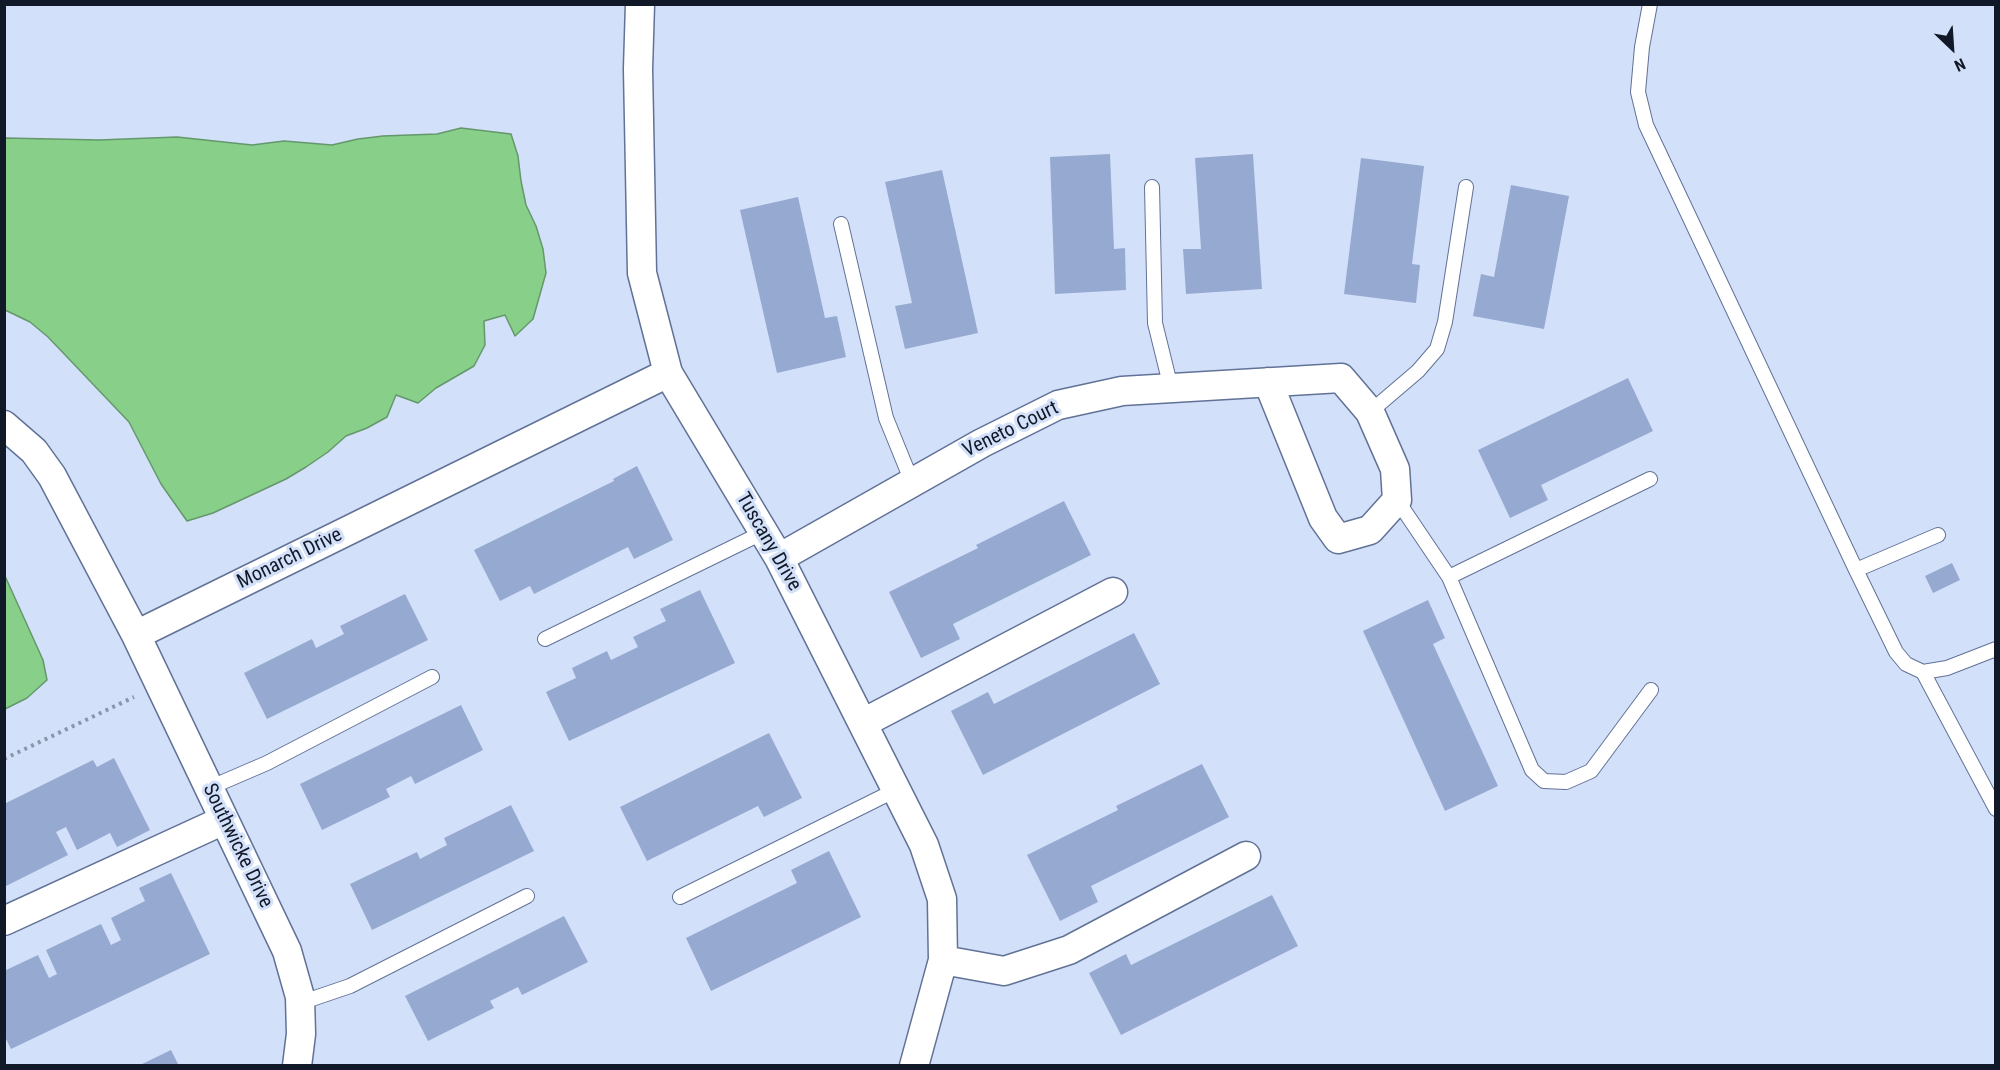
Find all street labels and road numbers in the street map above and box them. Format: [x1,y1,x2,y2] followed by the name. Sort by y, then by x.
[959,397,1063,463] street label: Veneto Court
[730,489,806,595] street label: Tuscany Drive
[234,523,346,595] street label: Monarch Drive
[197,780,277,912] street label: Southwicke Drive

